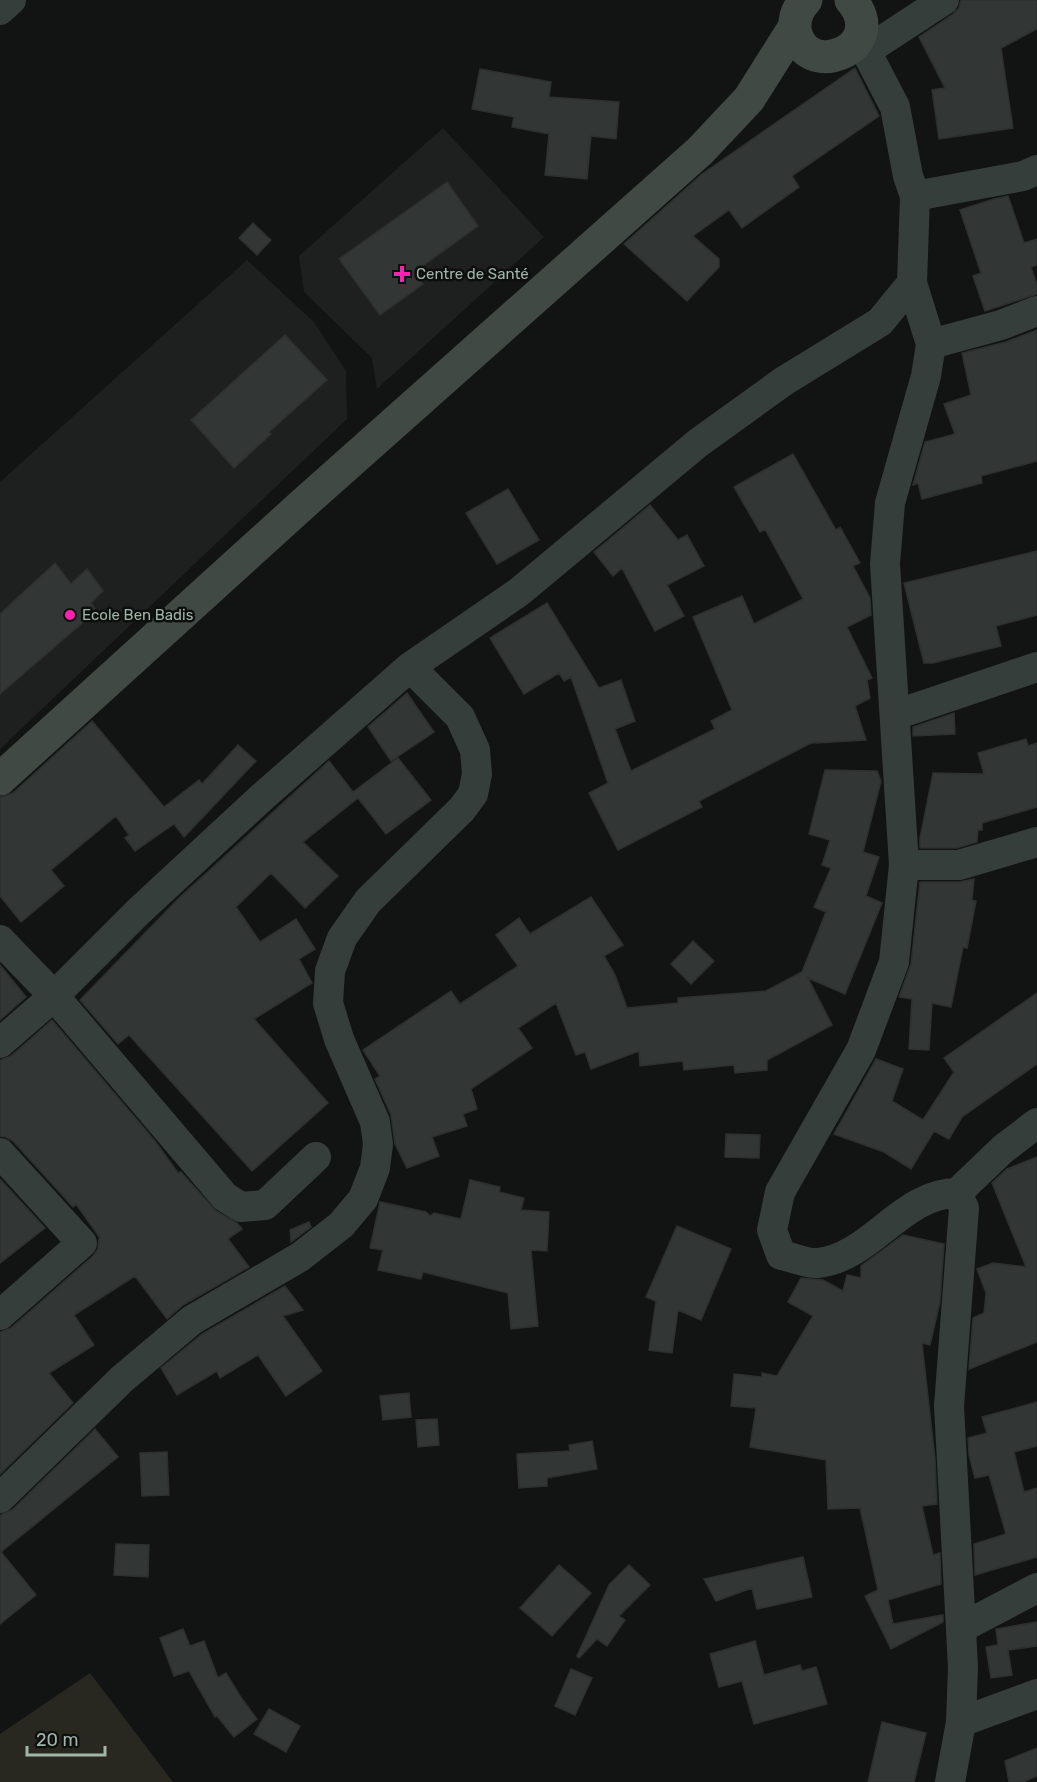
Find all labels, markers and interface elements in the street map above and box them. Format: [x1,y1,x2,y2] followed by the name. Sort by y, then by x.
[393,265,411,283] marker: Centre de Santé
[416,265,529,283] place label: Centre de Santé
[82,606,194,624] place label: Ecole Ben Badis
[63,608,77,622] marker: Ecole Ben Badis
[27,1719,105,1757] scale bar
[36,1729,78,1751] text: 20 m

